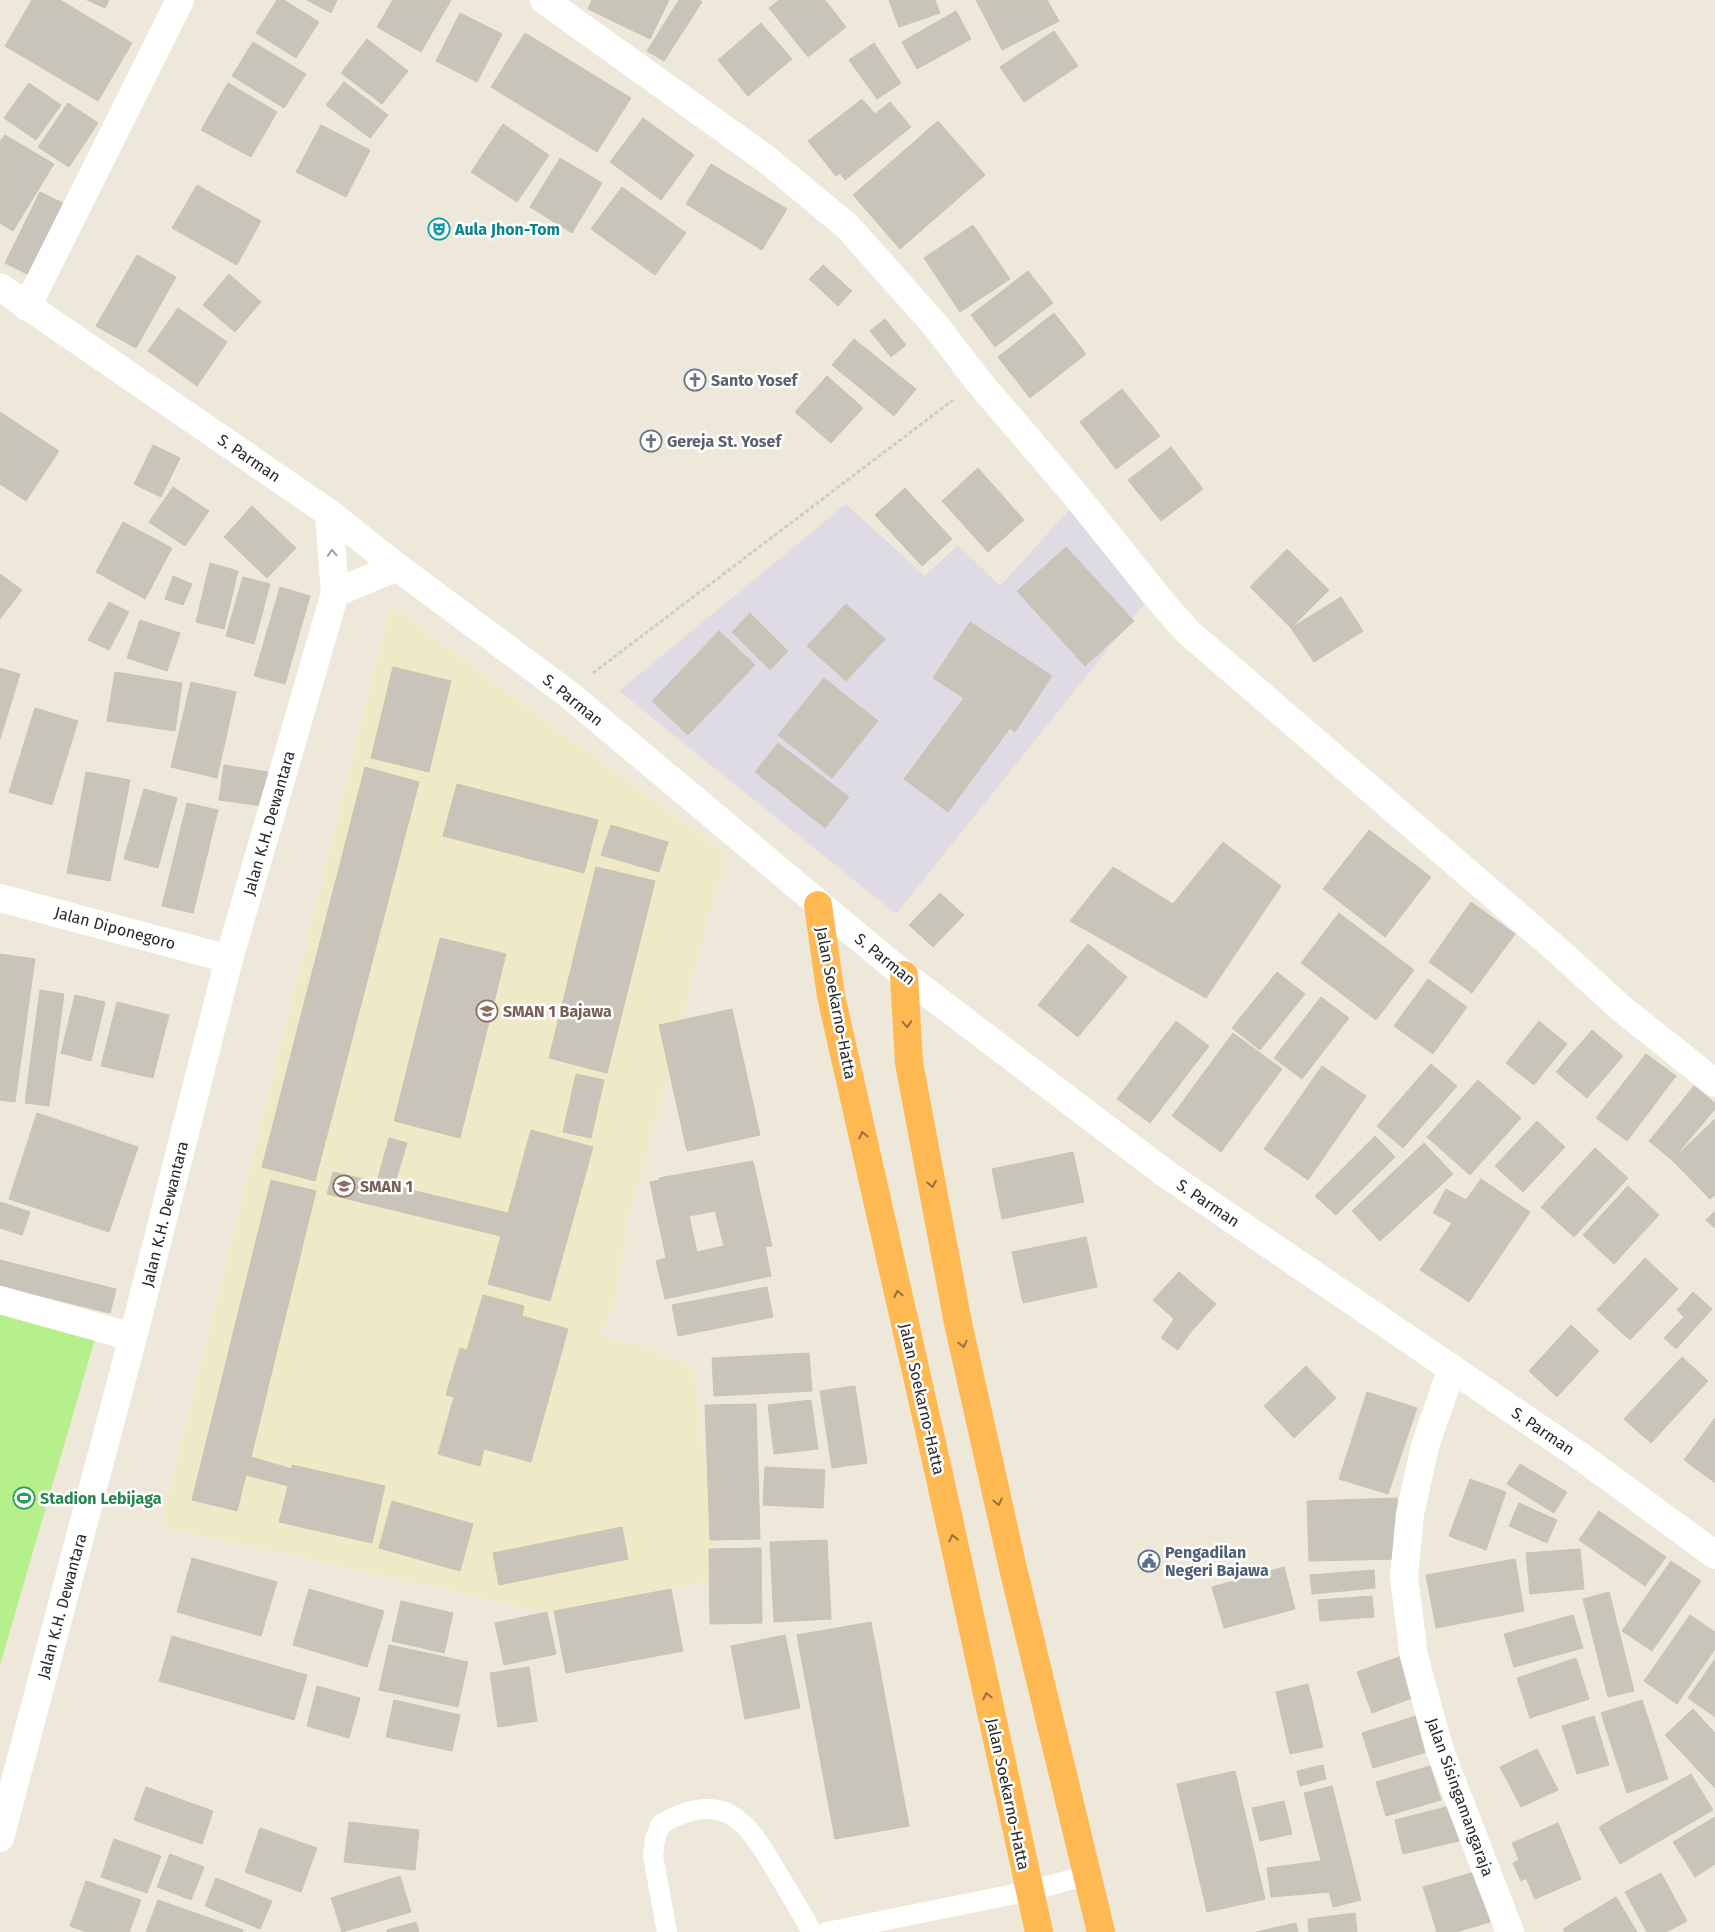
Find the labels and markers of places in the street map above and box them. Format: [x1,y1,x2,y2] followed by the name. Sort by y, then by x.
[427,217,451,241] theatre icon: Aula Jhon-Tom
[454,220,560,239] place label: Aula Jhon-Tom
[683,368,707,392] church icon: Santo Yosef
[711,371,799,390] place label: Santo Yosef
[639,429,663,453] church icon: Gereja St. Yosef
[667,432,782,451] place label: Gereja St. Yosef
[475,999,499,1023] school or university icon: SMAN 1 Bajawa
[503,1002,612,1021] place label: SMAN 1 Bajawa
[332,1174,356,1198] school or university icon: SMAN 1
[360,1177,413,1196] place label: SMAN 1
[12,1486,36,1510] sports icon: Stadion Lebijaga
[40,1489,162,1508] place label: Stadion Lebijaga
[1165,1543,1269,1580] place label: Pengadilan Negeri Bajawa
[1137,1549,1161,1573] public building icon: Pengadilan Negeri Bajawa

